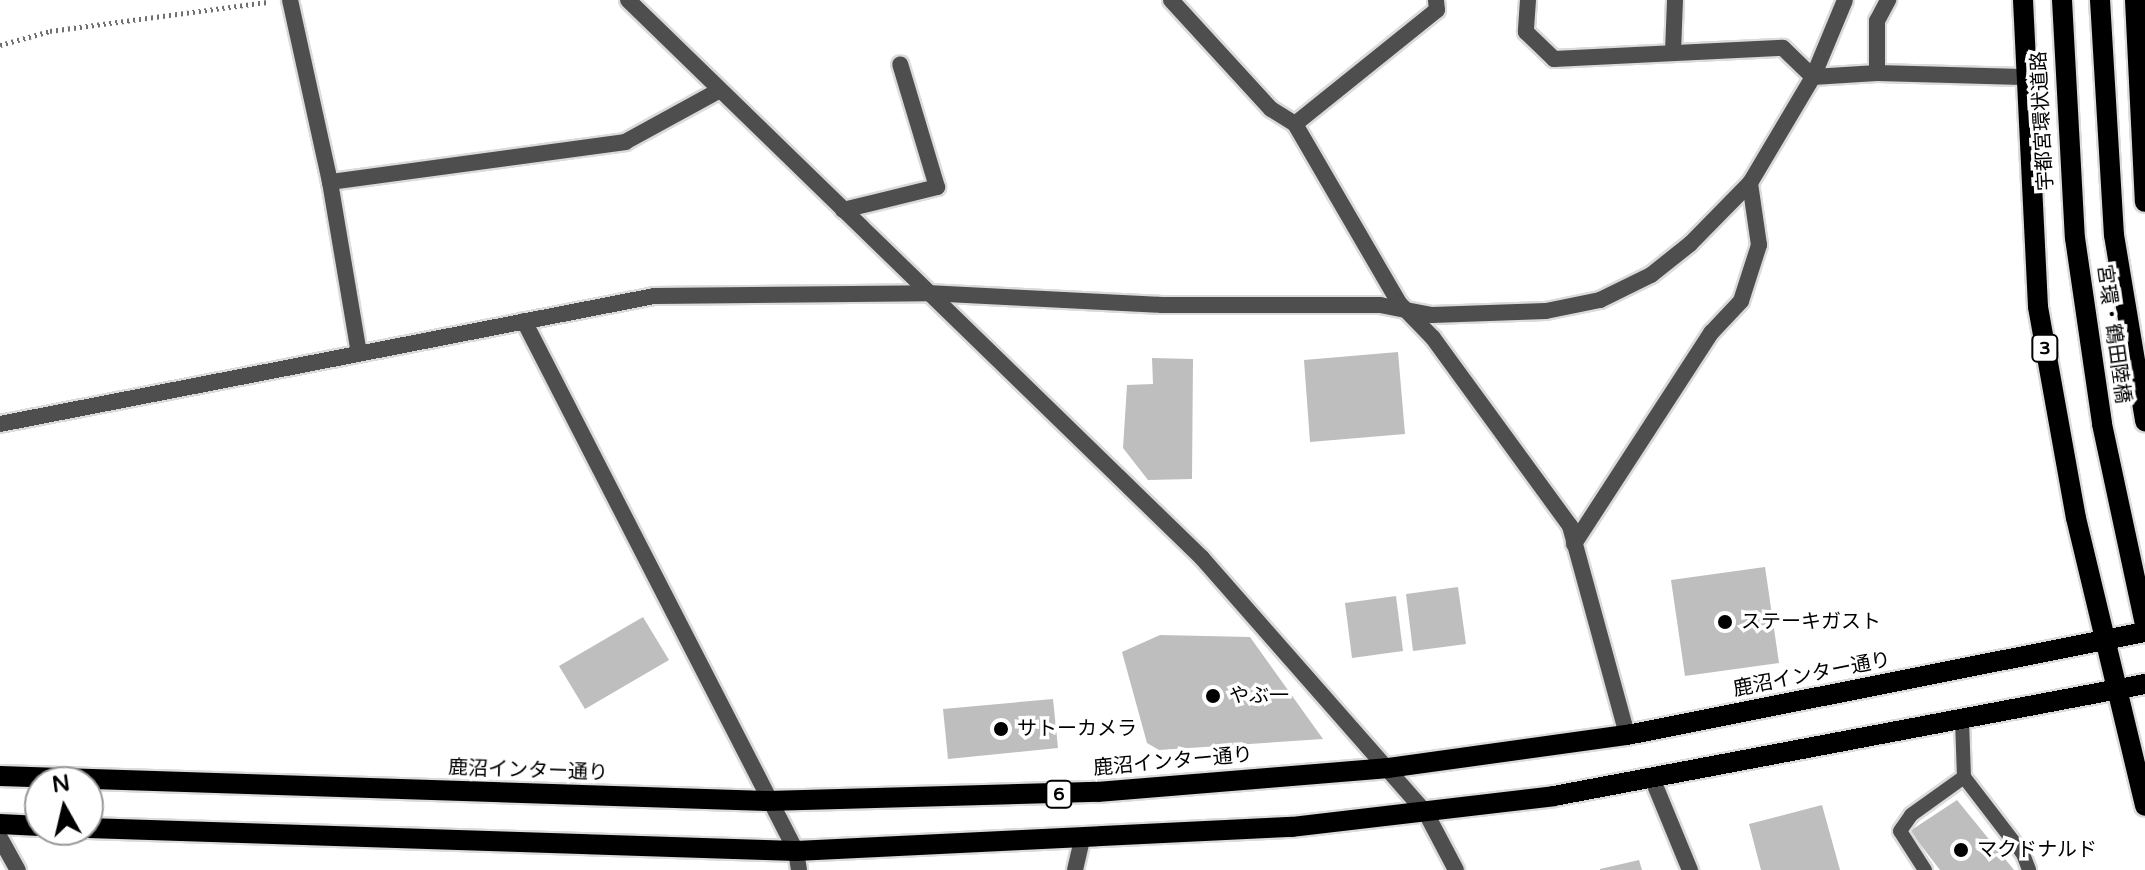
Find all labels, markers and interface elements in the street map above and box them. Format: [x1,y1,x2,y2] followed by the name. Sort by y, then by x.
[2027,50,2059,192] street label: 宇都宮環状道路
[2091,263,2135,405] street label: 宮環・鶴田陸橋
[2031,334,2059,362] road number: 3
[1741,610,1881,634] place label: ステーキガスト
[1716,613,1734,631] marker: ステーキガスト
[1731,648,1893,702] street label: 鹿沼インター通り
[1229,684,1289,708] place label: やぶ一
[1204,687,1222,705] marker: やぶ一
[1017,717,1137,741] place label: サトーカメラ
[992,720,1010,738] marker: サトーカメラ
[1092,743,1254,781] street label: 鹿沼インター通り
[448,756,608,786] street label: 鹿沼インター通り
[24,766,104,846] north arrow
[50,770,71,798] text: N
[1045,780,1073,808] road number: 6
[1977,838,2097,862] place label: マクドナルド
[1952,841,1970,859] marker: マクドナルド

